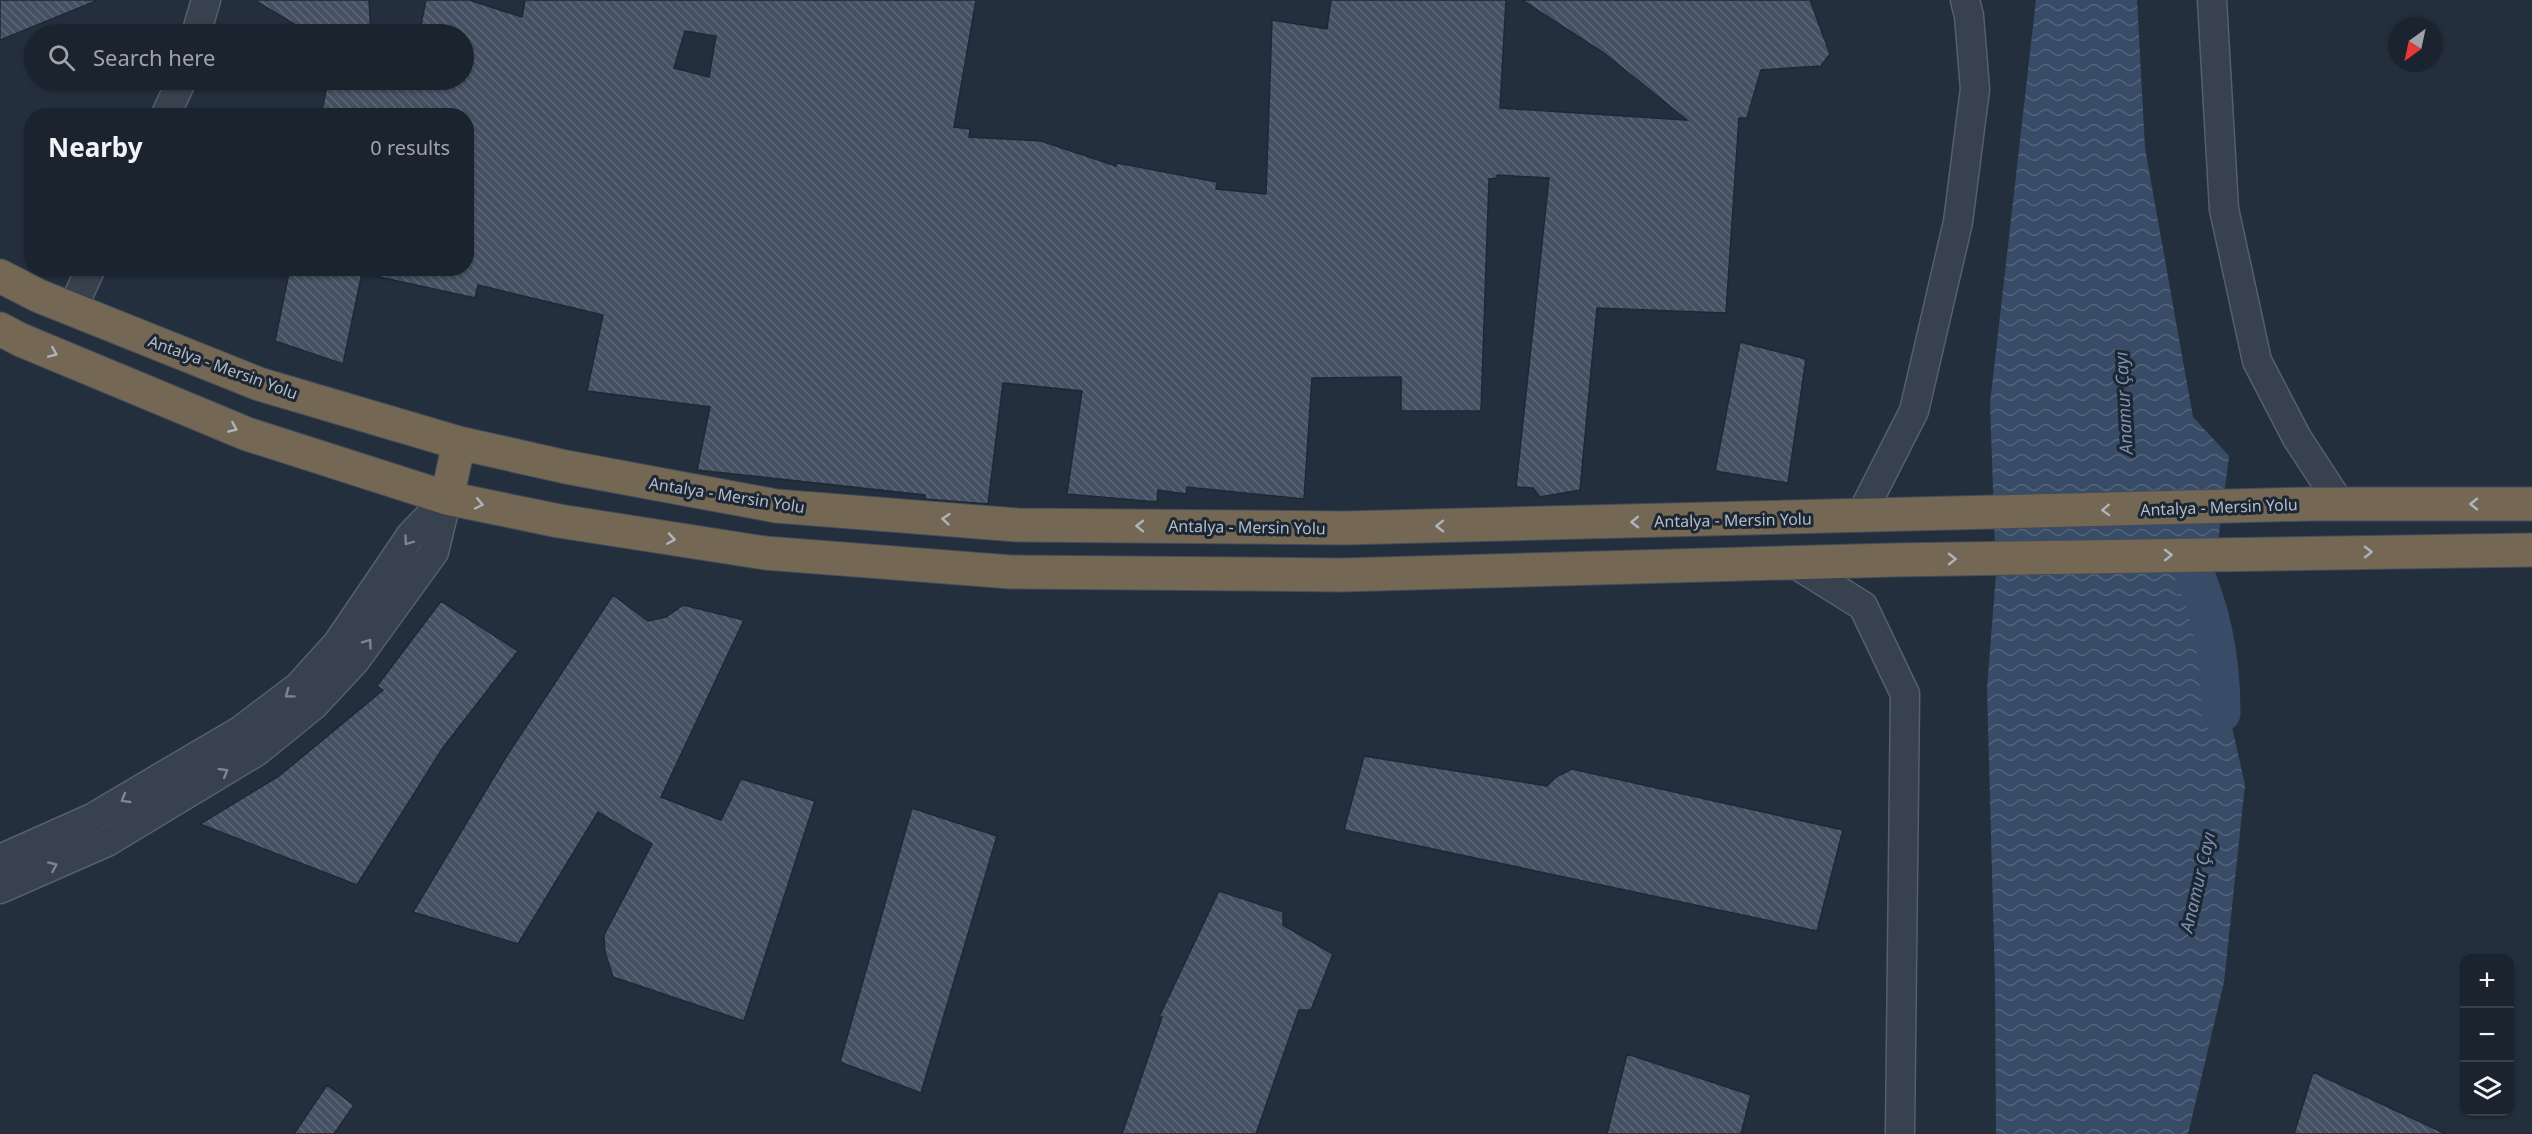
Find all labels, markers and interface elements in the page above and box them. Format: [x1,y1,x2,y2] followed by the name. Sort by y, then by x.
[2388,18,2442,72] north arrow
[24,24,474,90] search box
[45,41,78,74] icon: search
[93,42,215,72] text: Search here
[48,129,143,165] text: Nearby
[370,134,450,161] text: 0 results
[145,330,301,404] street label: Antalya - Mersin Yolu
[47,346,58,358] one-way arrow
[2108,351,2138,457] water label: Anamur Çayı
[227,421,238,433] one-way arrow
[647,472,807,518] street label: Antalya - Mersin Yolu
[2140,493,2298,521] street label: Antalya - Mersin Yolu
[474,497,484,510] one-way arrow
[2469,498,2478,510] one-way arrow
[2101,503,2110,516] one-way arrow
[1654,508,1812,532] street label: Antalya - Mersin Yolu
[941,513,950,526] one-way arrow
[1168,515,1326,539] street label: Antalya - Mersin Yolu
[1631,515,1640,528] one-way arrow
[1136,520,1145,532] one-way arrow
[1436,520,1445,532] one-way arrow
[667,532,676,544] one-way arrow
[404,534,415,545] one-way arrow
[2364,546,2373,558] one-way arrow
[2163,549,2172,561] one-way arrow
[1947,553,1956,565] one-way arrow
[361,638,372,649] one-way arrow
[284,687,295,698] one-way arrow
[218,767,228,779] one-way arrow
[121,791,131,803] one-way arrow
[2173,829,2220,937] water label: Anamur Çayı
[47,861,58,873] one-way arrow
[2460,954,2514,1116] map controls
[2460,954,2514,1008] button: +
[2460,1008,2514,1062] button: −
[2460,1062,2514,1116] button: layers

